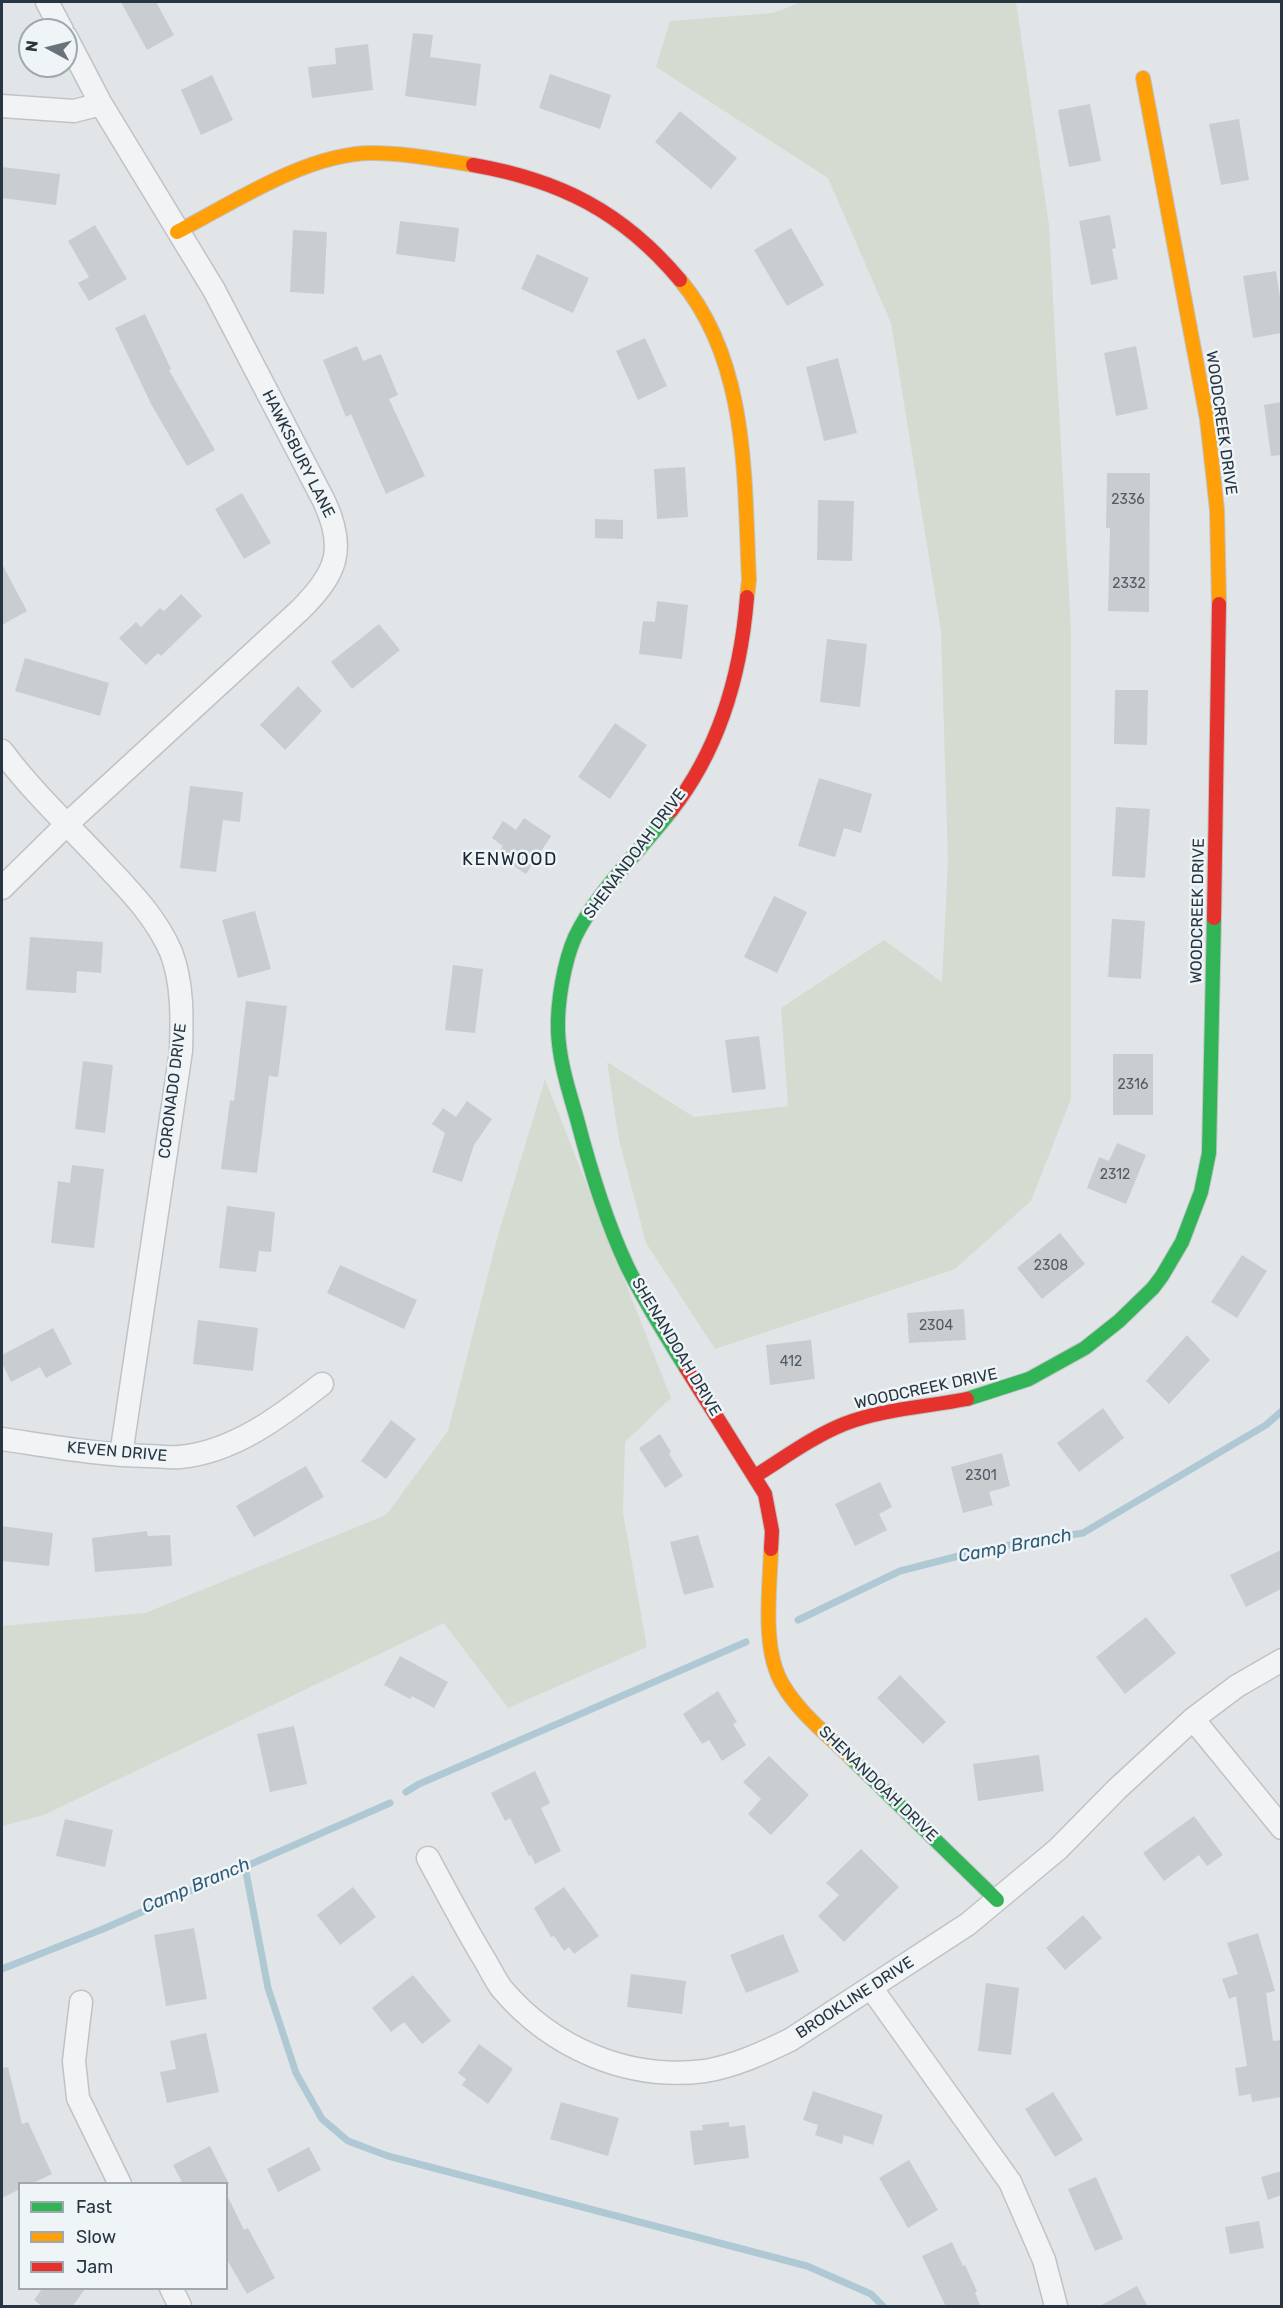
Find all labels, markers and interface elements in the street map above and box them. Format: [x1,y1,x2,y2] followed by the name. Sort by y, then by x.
[18,18,78,78] north arrow
[21,39,42,53] text: N
[1201,350,1241,496] street label: WOODCREEK DRIVE
[258,387,338,521] street label: HAWKSBURY LANE
[1111,492,1145,508] house number: 2336
[1112,576,1146,592] house number: 2332
[580,785,690,923] street label: SHENANDOAH DRIVE
[1187,838,1209,984] street label: WOODCREEK DRIVE
[462,849,558,871] district label: KENWOOD
[155,1022,191,1160] street label: CORONADO DRIVE
[1118,1077,1148,1093] house number: 2316
[1100,1167,1130,1183] house number: 2312
[1034,1258,1068,1274] house number: 2308
[627,1274,725,1420] street label: SHENANDOAH DRIVE
[919,1318,953,1334] house number: 2304
[780,1354,802,1370] house number: 412
[853,1364,999,1414] street label: WOODCREEK DRIVE
[66,1438,168,1466] street label: KEVEN DRIVE
[965,1468,997,1484] house number: 2301
[956,1524,1074,1568] water label: Camp Branch
[815,1722,941,1846] street label: SHENANDOAH DRIVE
[139,1854,253,1918] water label: Camp Branch
[792,1953,918,2043] street label: BROOKLINE DRIVE
[18,2182,228,2290] legend
[76,2196,112,2218] text: Fast
[76,2226,116,2248] text: Slow
[76,2256,113,2278] text: Jam

